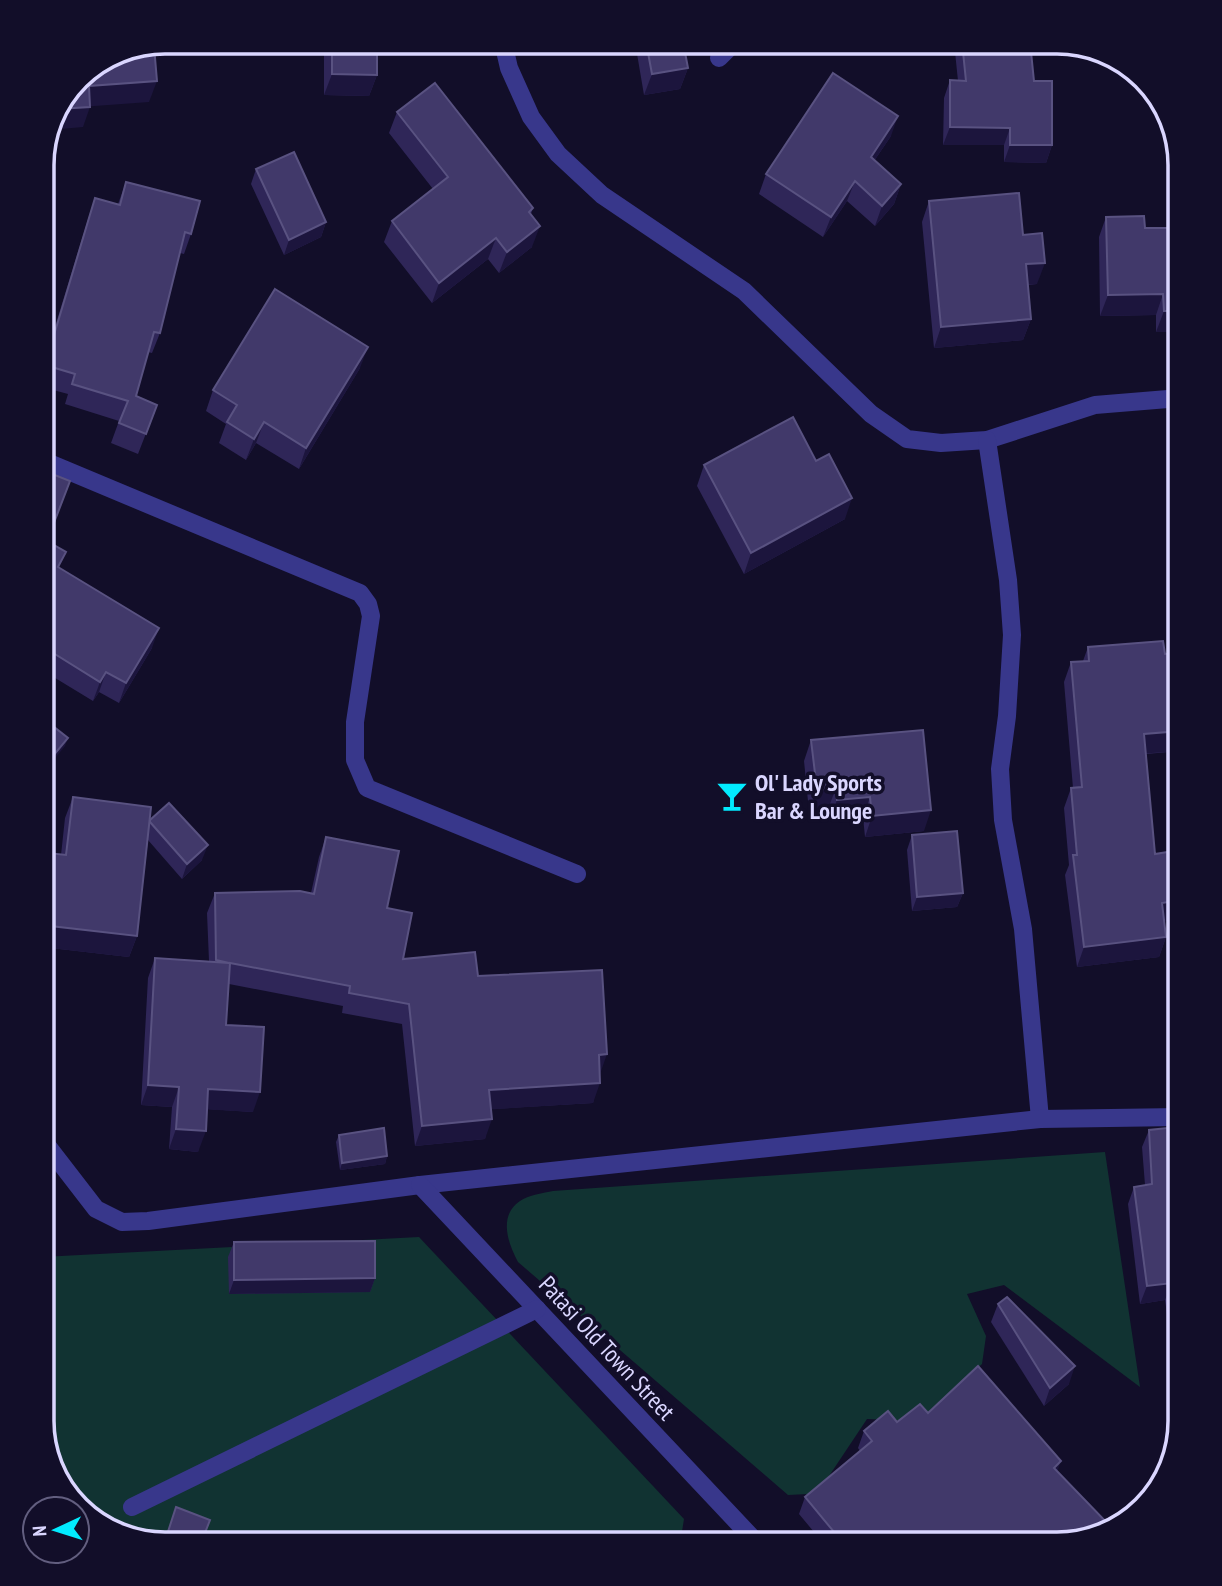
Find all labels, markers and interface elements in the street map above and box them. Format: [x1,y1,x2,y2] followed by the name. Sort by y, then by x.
[755,767,882,826] place label: Ol' Lady Sports Bar & Lounge
[715,779,749,813] bar icon: Ol' Lady Sports Bar & Lounge
[532,1269,682,1427] street label: Patasi Old Town Street
[21,1495,91,1565] north arrow
[27,1525,51,1537] text: N

